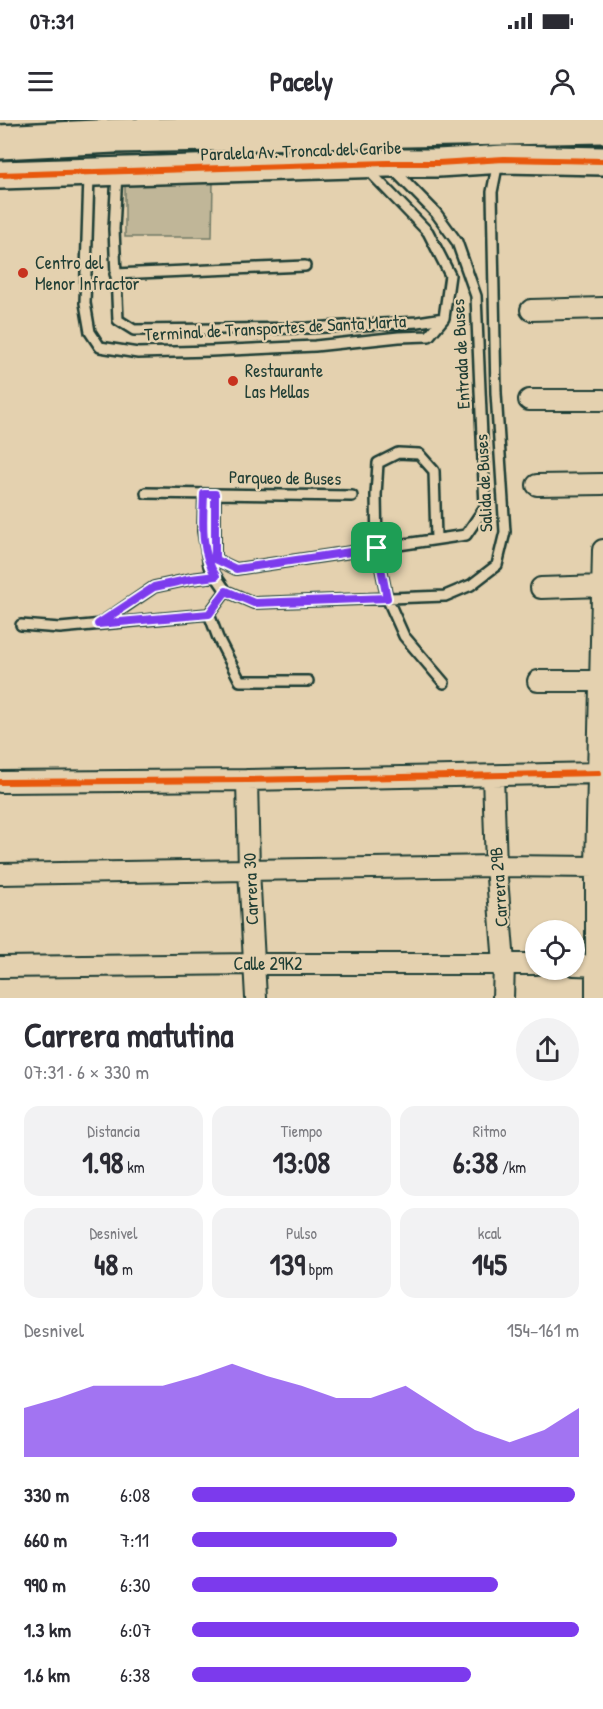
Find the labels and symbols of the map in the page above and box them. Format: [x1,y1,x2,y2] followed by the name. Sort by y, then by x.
[200,135,402,166] street label: Paralela Av. Troncal del Caribe
[35,250,140,296] place label: Centro del Menor Infractor
[16,266,30,280] marker: Centro del Menor Infractor
[445,298,476,410] street label: Entrada de Buses
[143,308,407,347] street label: Terminal de Transportes de Santa Marta
[245,358,323,404] place label: Restaurante Las Mellas
[226,374,240,388] marker: Restaurante Las Mellas
[468,433,499,533] street label: Salida de Buses
[229,464,341,491] street label: Parqueo de Buses
[351,522,402,573] pin
[483,846,514,928] street label: Carrera 29B
[237,853,264,926] street label: Carrera 30
[234,951,303,976] street label: Calle 29K2

